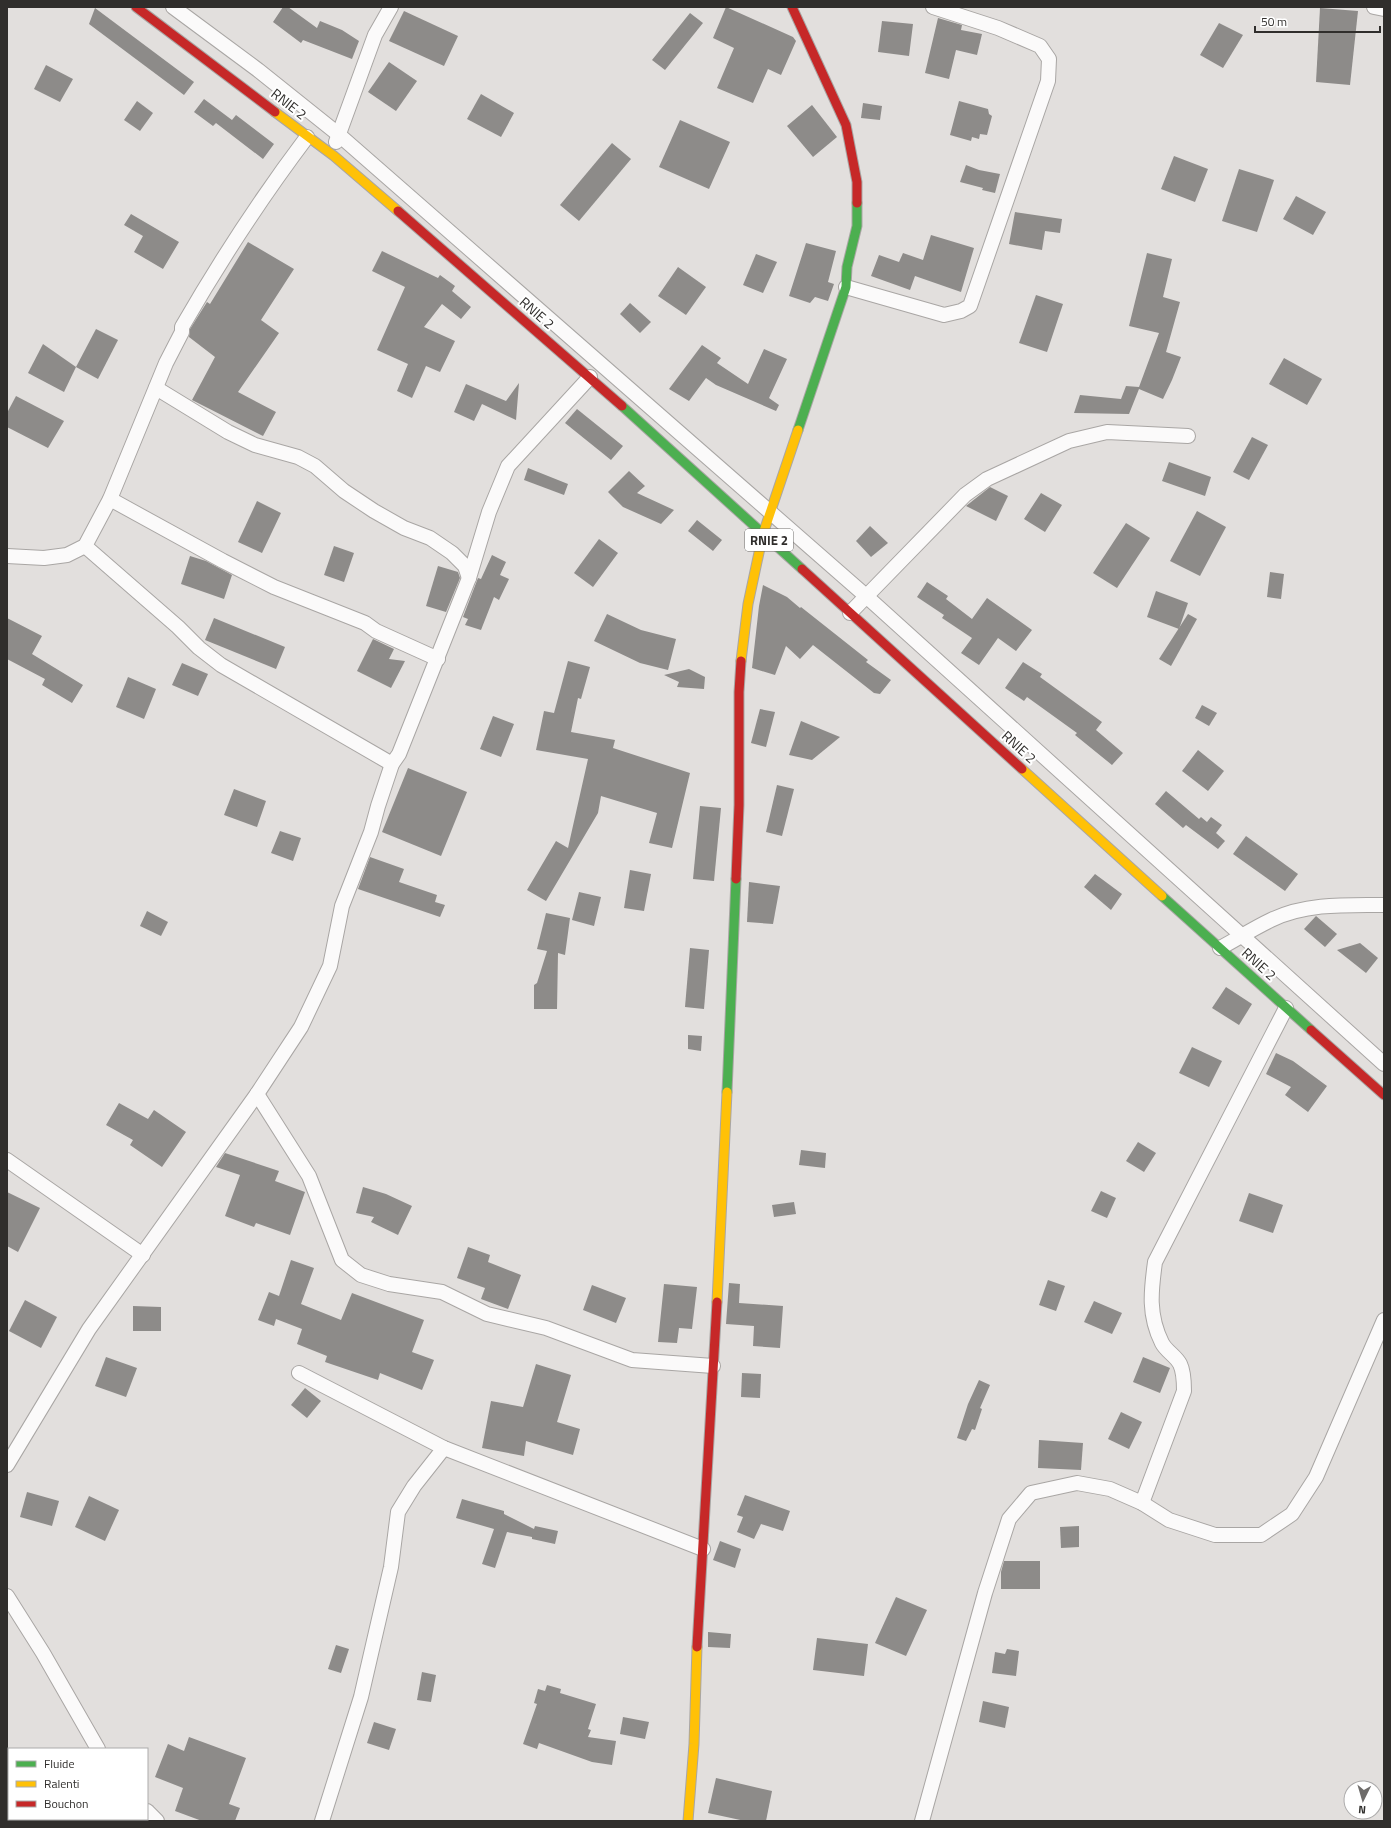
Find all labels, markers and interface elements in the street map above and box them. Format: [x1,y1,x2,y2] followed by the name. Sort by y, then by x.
[1255,8,1380,34] scale bar
[1261,12,1287,31] text: 50 m
[267,83,312,124] street label: RNIE 2
[515,292,559,334] street label: RNIE 2
[745,529,793,551] road number: RNIE 2
[997,725,1041,768] street label: RNIE 2
[1237,942,1281,985] street label: RNIE 2
[8,1748,148,1820] legend
[44,1754,75,1773] text: Fluide
[44,1774,79,1793] text: Ralenti
[1343,1780,1383,1820] north arrow
[44,1794,89,1813] text: Bouchon
[1358,1802,1367,1818] text: N

